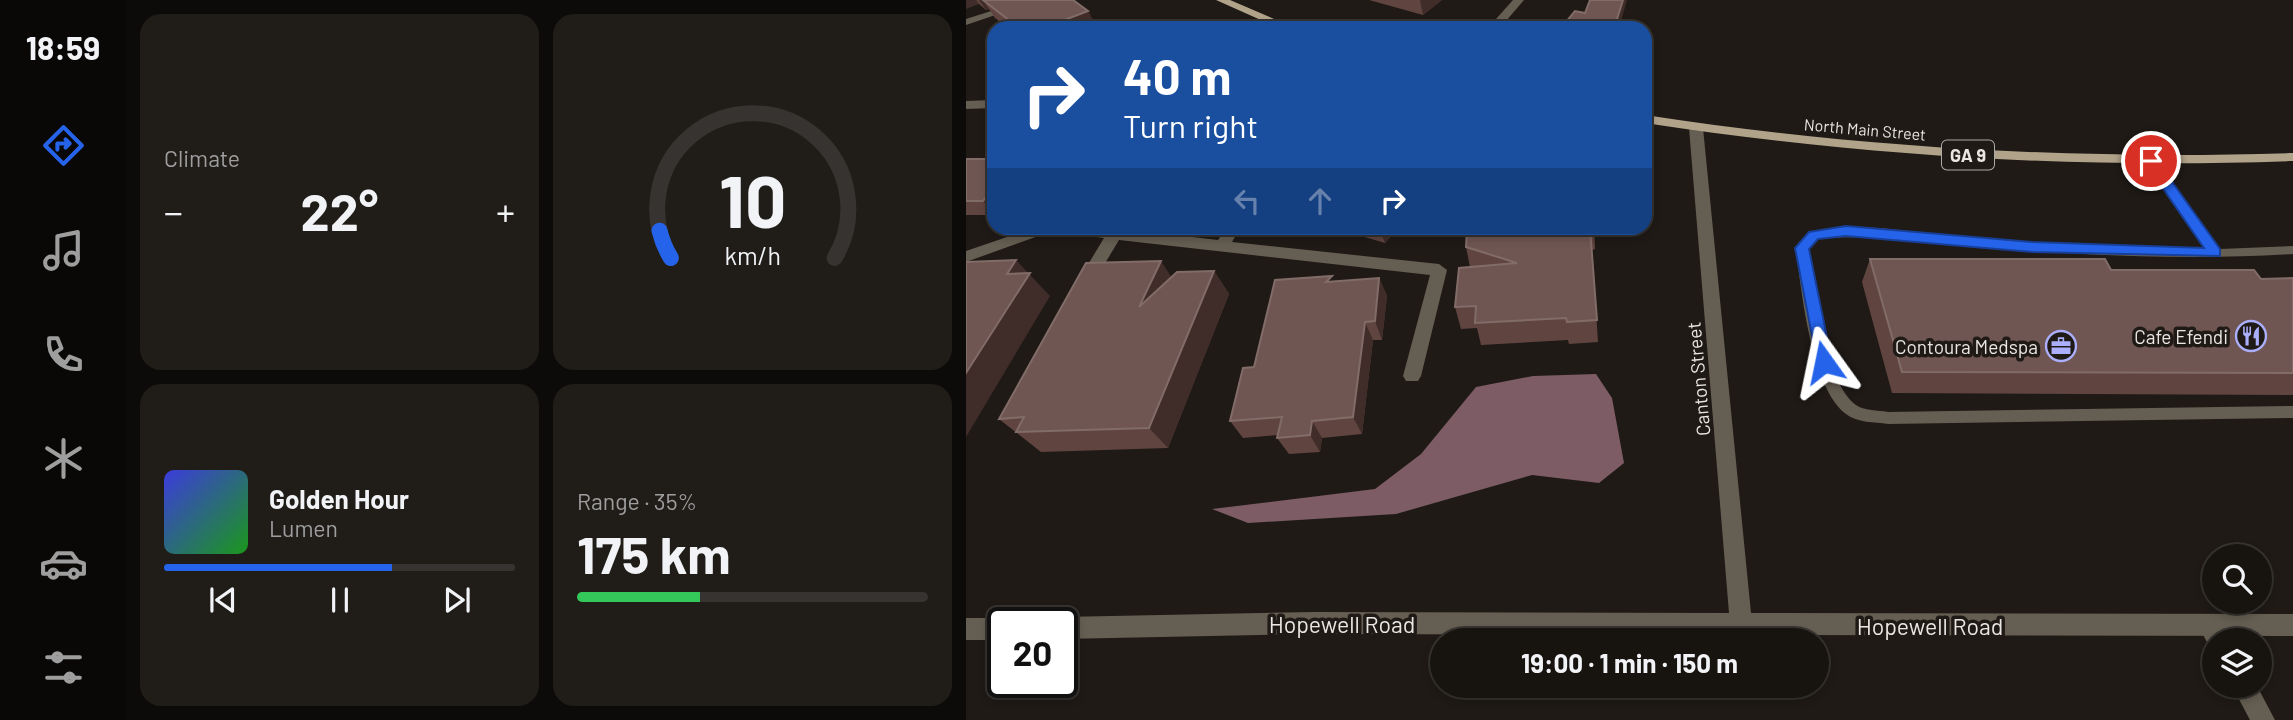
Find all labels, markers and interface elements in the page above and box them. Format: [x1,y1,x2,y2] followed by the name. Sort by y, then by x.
[26,28,100,66] text: 18:59
[1123,46,1231,105] text: 40 m
[1008,49,1099,140] icon: right
[1123,106,1258,144] text: Turn right
[1803,114,1927,144] street label: North Main Street
[39,121,88,170] icon: directions
[2121,131,2181,191] pin
[1942,140,1994,170] road number: GA 9
[2132,142,2170,180] icon: arrive
[164,144,240,172] text: Climate
[719,155,786,243] text: 10
[301,179,378,241] text: 22°
[1228,182,1266,220] icon: left
[1301,182,1339,220] icon: ahead
[1374,182,1412,220] icon: right
[164,188,183,234] text: −
[496,188,515,234] text: +
[39,226,88,275] icon: music
[724,240,781,270] text: km/h
[2234,319,2268,353] restaurant icon: Cafe Efendi
[1682,321,1714,437] street label: Canton Street
[1787,325,1861,399] position arrow
[2134,325,2228,348] place label: Cafe Efendi
[2044,329,2078,363] office icon: Contoura Medspa
[39,330,88,379] icon: phone
[1895,335,2038,358] place label: Contoura Medspa
[39,434,88,483] icon: climate
[269,483,409,514] text: Golden Hour
[577,487,697,515] text: Range · 35%
[269,514,338,542] text: Lumen
[577,522,731,584] text: 175 km
[39,539,88,588] icon: car
[2202,544,2272,698] map controls
[2202,544,2272,614] button: search
[204,581,242,619] icon: previous
[321,581,359,619] icon: pause
[438,581,476,619] icon: next
[987,607,1078,698] speed limit sign: 20
[1269,610,1415,638] street label: Hopewell Road
[1857,612,2003,640] street label: Hopewell Road
[2202,628,2272,698] button: layers
[39,643,88,692] icon: filters
[1521,647,1738,678] text: 19:00 · 1 min · 150 m

